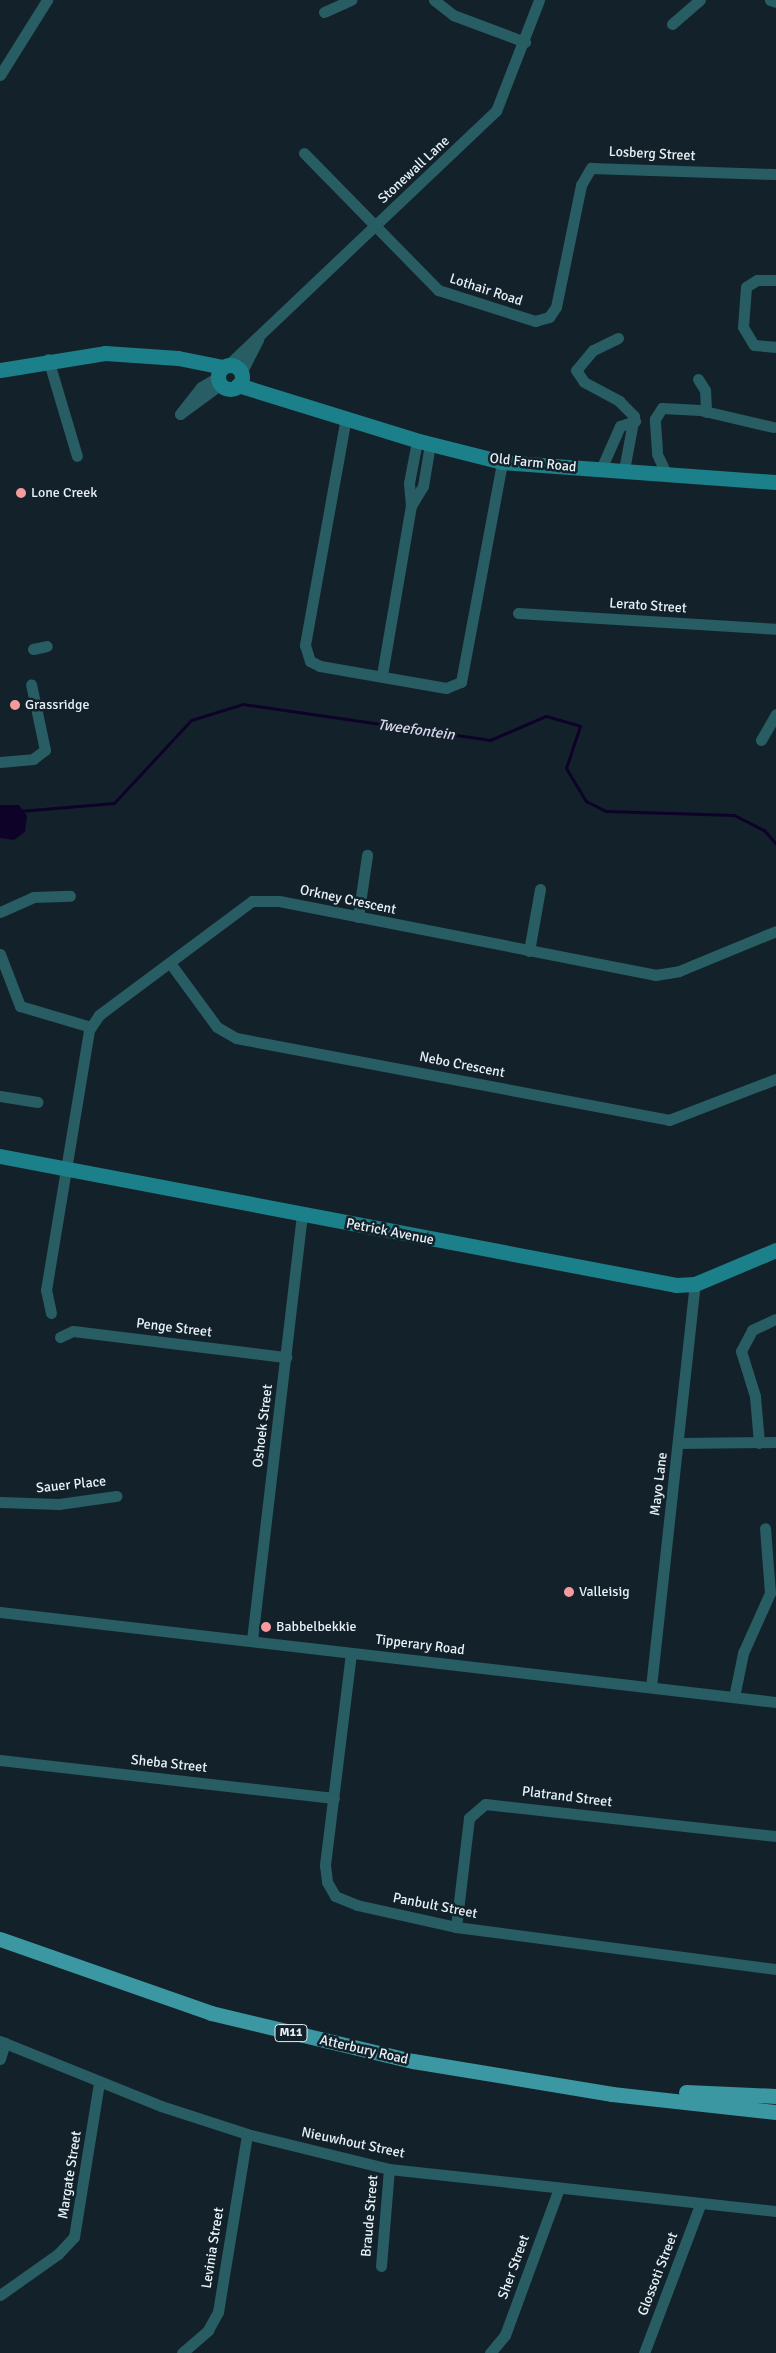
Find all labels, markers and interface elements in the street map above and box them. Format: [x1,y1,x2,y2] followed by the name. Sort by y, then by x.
[375,133,453,207] street label: Stonewall Lane
[608,143,696,165] street label: Losberg Street
[447,270,525,310] street label: Lothair Road
[489,450,577,476] street label: Old Farm Road
[31,485,97,501] place label: Lone Creek
[15,487,27,499] marker: Lone Creek
[609,595,687,617] street label: Lerato Street
[25,697,89,713] place label: Grassridge
[9,699,21,711] marker: Grassridge
[376,716,456,744] water label: Tweefontein
[298,882,398,918] street label: Orkney Crescent
[418,1048,506,1082] street label: Nebo Crescent
[345,1215,435,1249] street label: Petrick Avenue
[135,1315,213,1341] street label: Penge Street
[250,1383,276,1469] street label: Oshoek Street
[647,1451,671,1517] street label: Mayo Lane
[35,1473,107,1497] street label: Sauer Place
[579,1584,630,1600] place label: Valleisig
[563,1586,575,1598] marker: Valleisig
[276,1619,357,1635] place label: Babbelbekkie
[260,1621,272,1633] marker: Babbelbekkie
[374,1631,466,1659] street label: Tipperary Road
[130,1752,208,1776] street label: Sheba Street
[521,1783,613,1811] street label: Platrand Street
[391,1890,479,1922] street label: Panbult Street
[274,2024,308,2042] road number: M11
[318,2032,410,2068] street label: Atterbury Road
[300,2124,406,2162] street label: Nieuwhout Street
[55,2130,85,2220] street label: Margate Street
[358,2174,382,2258] street label: Braude Street
[198,2206,228,2290] street label: Levinia Street
[634,2230,682,2318] street label: Glossoti Street
[495,2233,533,2301] street label: Sher Street

